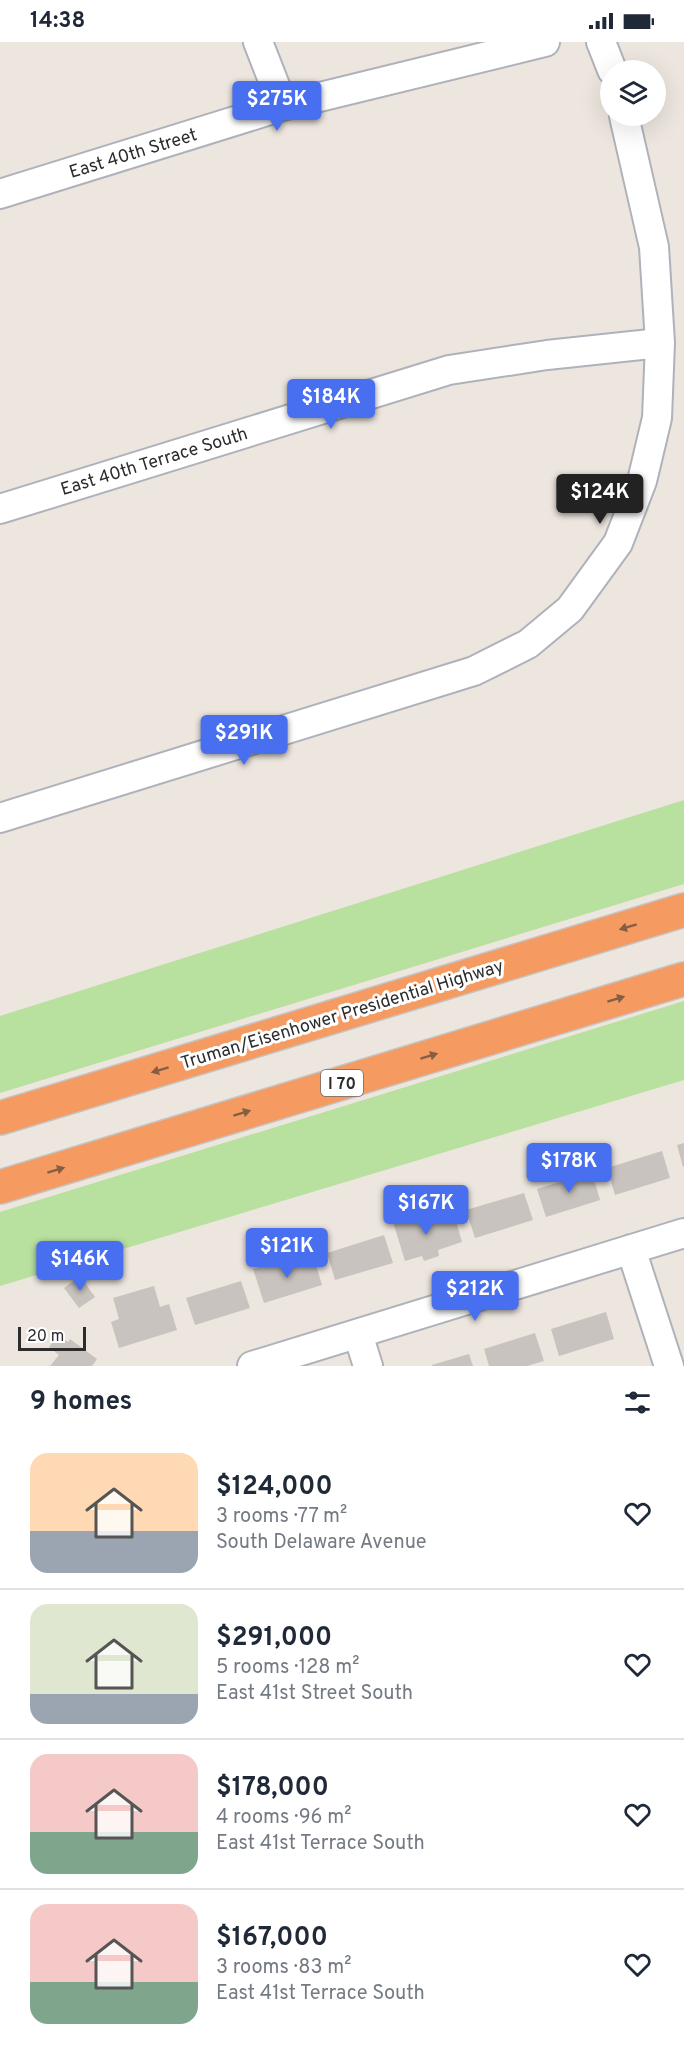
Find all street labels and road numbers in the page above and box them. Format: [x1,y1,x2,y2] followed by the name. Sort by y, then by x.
[67,124,200,185] street label: East 40th Street
[58,423,251,502] street label: East 40th Terrace South
[178,955,507,1076] street label: Truman/Eisenhower Presidential Highway
[321,1070,363,1096] road number: I 70

